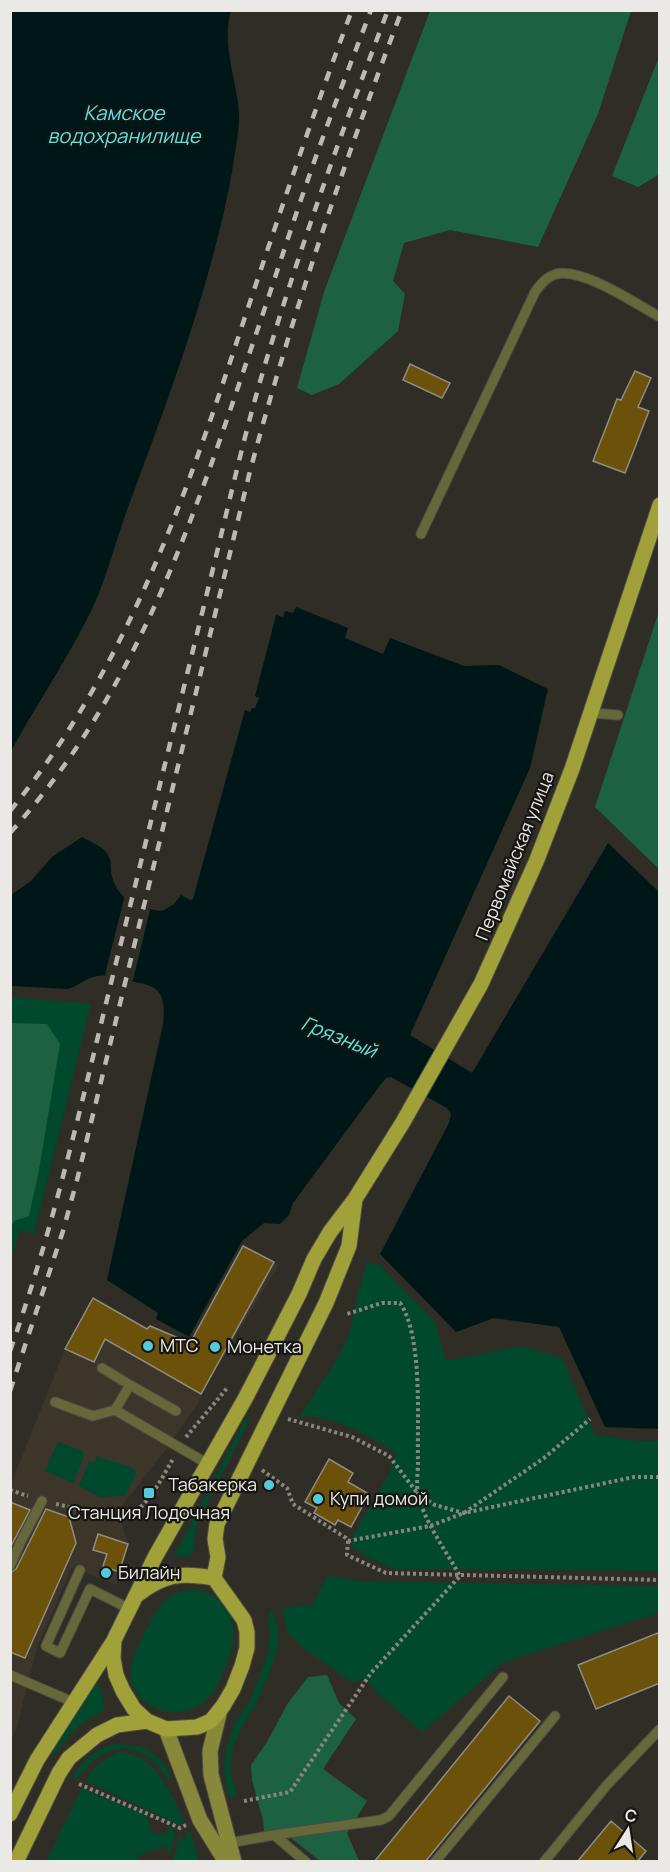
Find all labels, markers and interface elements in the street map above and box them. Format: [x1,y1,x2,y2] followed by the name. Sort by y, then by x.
[48,99,202,149] water label: Камское водохранилище
[469,768,559,944] street label: Первомайская улица
[297,1009,382,1064] water label: Грязный
[160,1333,199,1357] place label: МТС
[227,1334,302,1358] place label: Монетка
[141,1339,155,1353] marker: МТС
[208,1340,222,1354] marker: Монетка
[168,1472,257,1496] place label: Табакерка
[262,1478,276,1492] marker: Табакерка
[142,1486,156,1500] marker: Станция Лодочная
[330,1486,428,1510] place label: Купи домой
[311,1492,325,1506] marker: Купи домой
[68,1500,230,1524] place label: Станция Лодочная
[118,1560,180,1584] place label: Билайн
[99,1566,113,1580] marker: Билайн
[598,1800,658,1860] north arrow
[623,1803,639,1827] text: С

